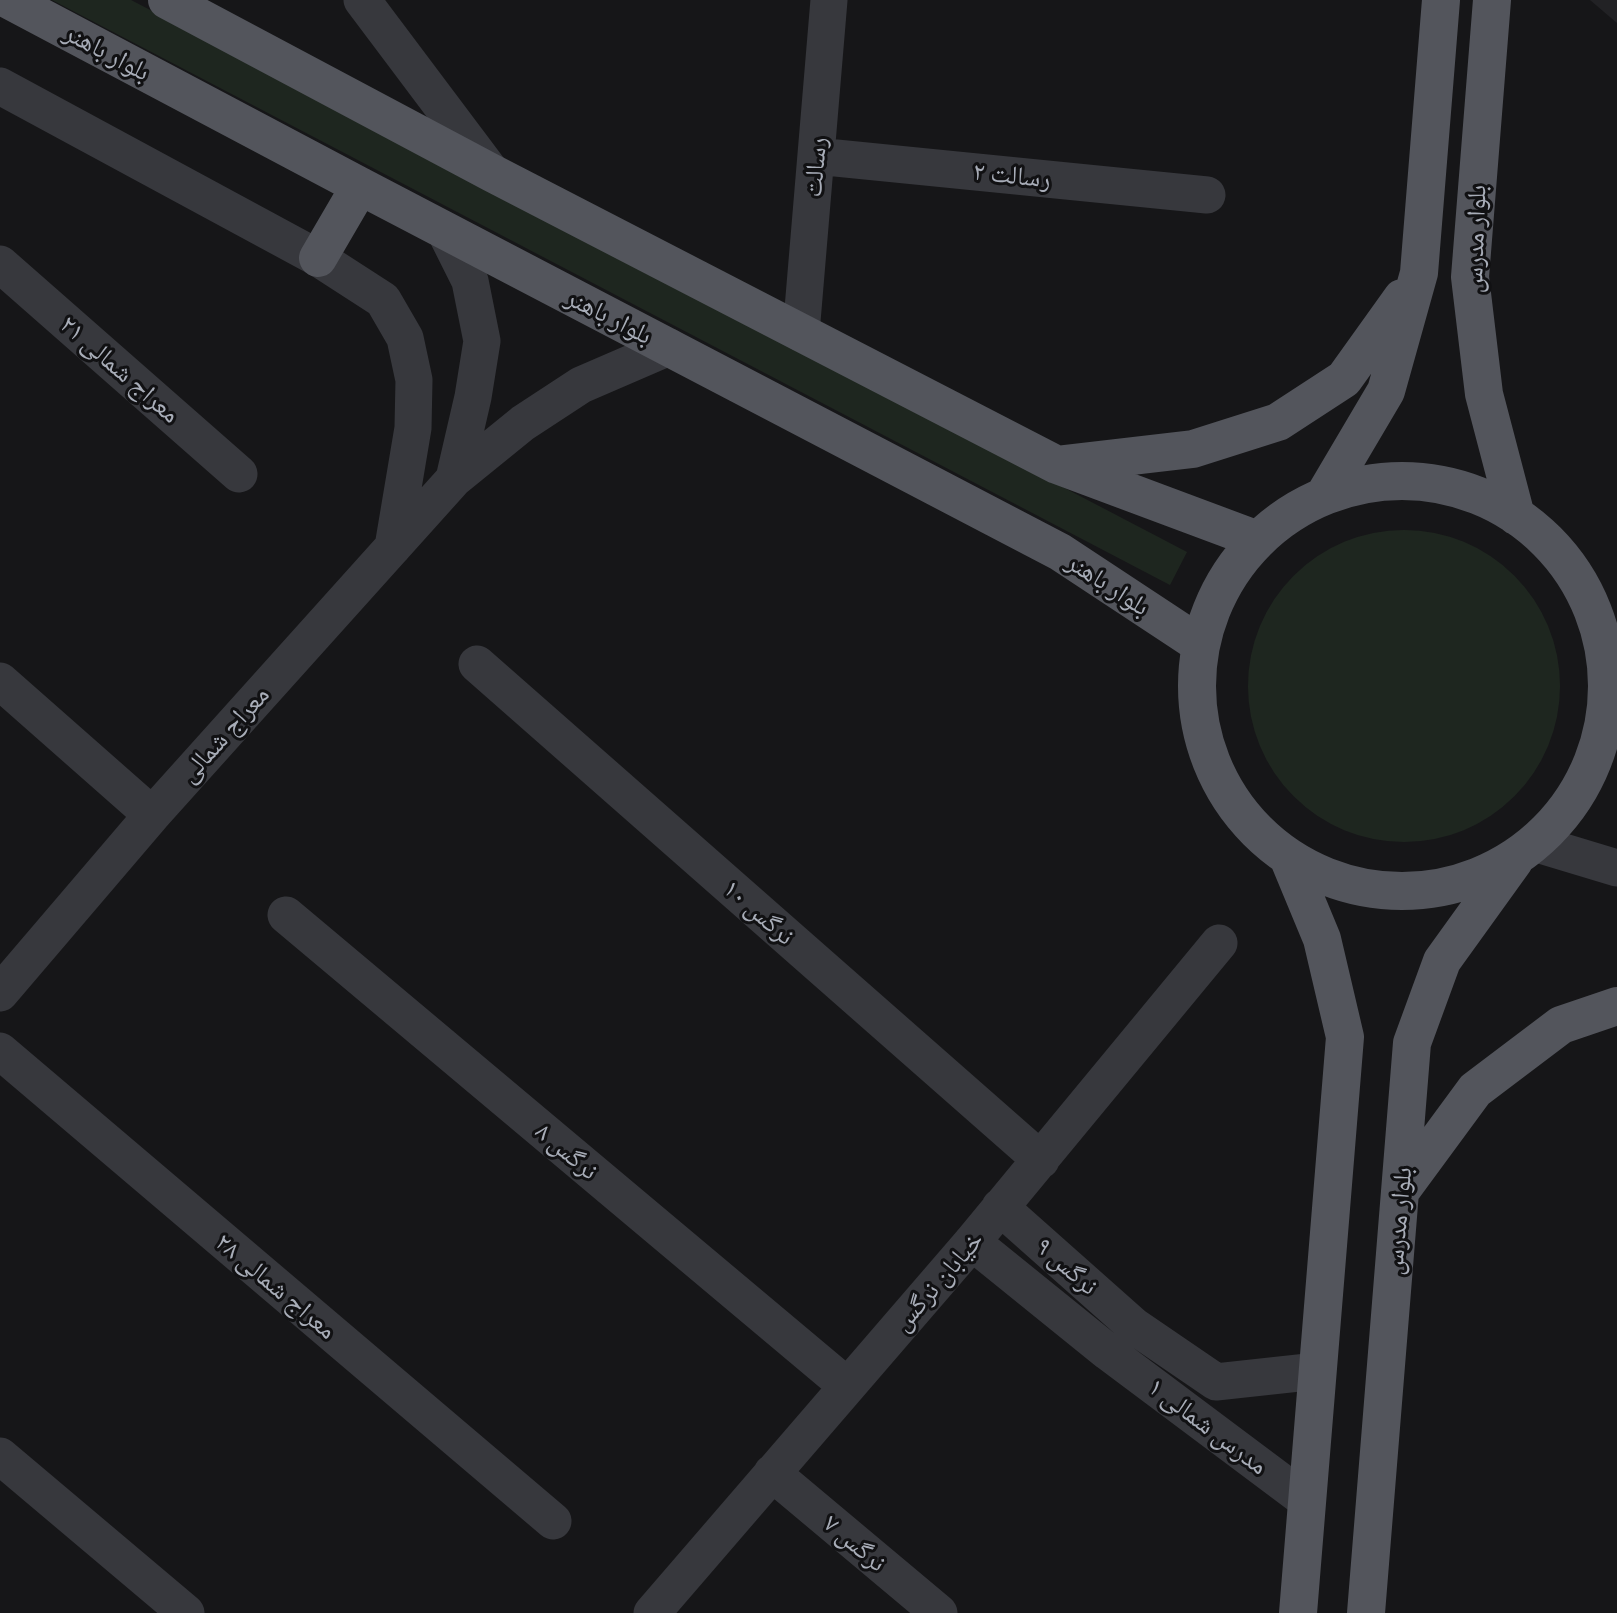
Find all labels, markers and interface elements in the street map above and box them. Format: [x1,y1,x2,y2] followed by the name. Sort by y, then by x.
[59,16,155,88] street label: بلوار باهنر
[797,136,833,198] street label: رسالت
[972,155,1052,195] street label: رسالت ۲
[1458,184,1492,294] street label: بلوار مدرس
[561,281,657,351] street label: بلوار باهنر
[54,308,186,430] street label: معراج شمالی ۲۱
[1061,546,1155,622] street label: بلوار باهنر
[172,679,276,789] street label: معراج شمالی
[717,873,801,951] street label: نرگس ۱۰
[529,1116,605,1186] street label: نرگس ۸
[1378,1166,1418,1276] street label: بلوار مدرس
[886,1225,990,1337] street label: خیابان نرگس
[209,1226,343,1346] street label: معراج شمالی ۲۸
[1029,1230,1105,1302] street label: نرگس ۹
[1142,1371,1274,1481] street label: مدرس شمالی ۱
[817,1508,893,1578] street label: نرگس ۷

